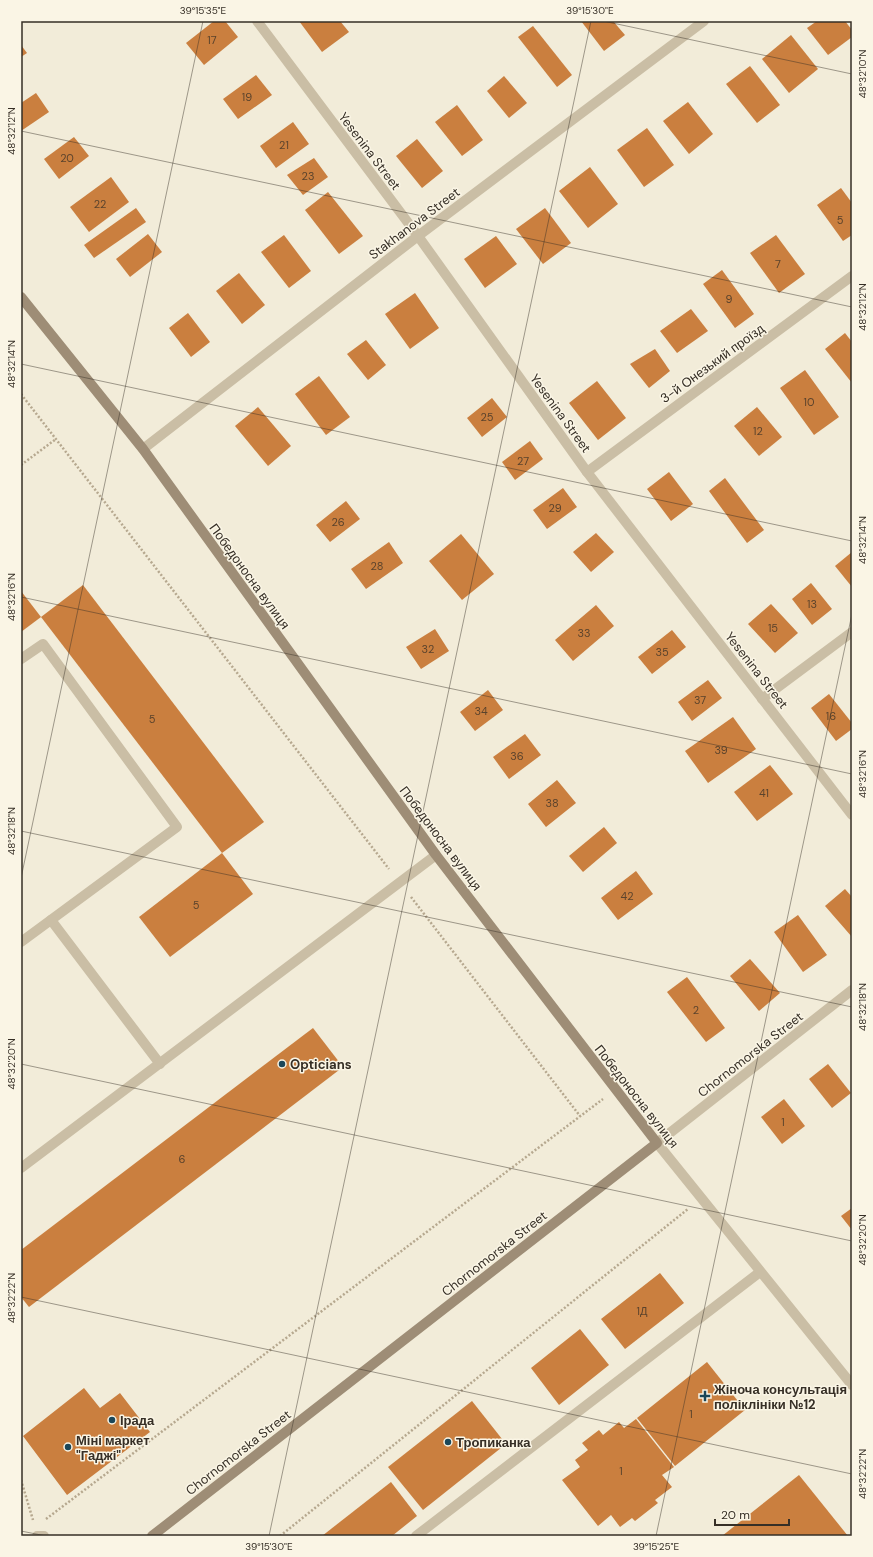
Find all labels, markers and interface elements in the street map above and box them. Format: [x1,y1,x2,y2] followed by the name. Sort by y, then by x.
[180,4,227,17] text: 39°15'35"E
[566,4,614,17] text: 39°15'30"E
[207,33,217,47] house number: 17
[856,50,869,98] text: 48°32'10"N
[242,90,252,104] house number: 19
[5,107,18,155] text: 48°32'12"N
[335,109,404,194] street label: Yesenina Street
[279,138,289,152] house number: 21
[60,151,74,165] house number: 20
[302,169,314,183] house number: 23
[365,184,463,263] street label: Stakhanova Street
[94,197,106,211] house number: 22
[837,213,844,227] house number: 5
[775,257,781,271] house number: 7
[856,283,869,331] text: 48°32'12"N
[726,292,733,306] house number: 9
[657,320,768,407] street label: 3-й Онезький проїзд
[5,340,18,388] text: 48°32'14"N
[526,371,595,456] street label: Yesenina Street
[804,395,814,409] house number: 10
[480,410,494,424] house number: 25
[753,424,763,438] house number: 12
[517,454,529,468] house number: 27
[548,501,562,515] house number: 29
[331,515,345,529] house number: 26
[856,516,869,564] text: 48°32'14"N
[206,520,294,632] street label: Победоносна вулиця
[371,559,383,573] house number: 28
[5,573,18,621] text: 48°32'16"N
[807,597,817,611] house number: 13
[768,621,778,635] house number: 15
[577,626,591,640] house number: 33
[721,628,792,712] street label: Yesenina Street
[422,642,434,656] house number: 32
[655,645,669,659] house number: 35
[694,693,706,707] house number: 37
[474,704,488,718] house number: 34
[826,709,836,723] house number: 16
[149,712,156,726] house number: 5
[714,743,728,757] house number: 39
[510,749,524,763] house number: 36
[856,750,869,798] text: 48°32'16"N
[396,783,485,894] street label: Победоносна вулиця
[759,786,769,800] house number: 41
[545,796,559,810] house number: 38
[5,807,18,855] text: 48°32'18"N
[620,889,634,903] house number: 42
[193,898,200,912] house number: 5
[856,983,869,1031] text: 48°32'18"N
[693,1003,699,1017] house number: 2
[694,1008,806,1101] street label: Chornomorska Street
[5,1038,18,1090] text: 48°32'20"N
[591,1041,682,1151] street label: Победоносна вулиця
[290,1056,352,1073] place label: Opticians
[277,1059,287,1069] marker: Opticians
[781,1115,785,1129] house number: 1
[179,1152,186,1166] house number: 6
[438,1207,550,1300] street label: Chornomorska Street
[856,1214,869,1266] text: 48°32'20"N
[5,1273,18,1323] text: 48°32'22"N
[637,1304,648,1318] house number: 1Д
[713,1381,847,1413] place label: Жіноча консультація поліклініки №12
[699,1390,711,1402] marker: Жіноча консультація поліклініки №12
[182,1406,294,1499] street label: Chornomorska Street
[689,1407,693,1421] house number: 1
[120,1412,155,1429] place label: Ірада
[107,1415,117,1425] marker: Ірада
[76,1432,150,1464] place label: Міні маркет "Гаджі"
[456,1434,531,1451] place label: Тропиканка
[443,1437,453,1447] marker: Тропиканка
[63,1442,73,1452] marker: Міні маркет "Гаджі"
[856,1449,869,1499] text: 48°32'22"N
[619,1464,623,1478] house number: 1
[715,1501,789,1527] scale bar
[721,1507,750,1523] text: 20 m
[245,1540,293,1553] text: 39°15'30"E
[633,1540,679,1553] text: 39°15'25"E

